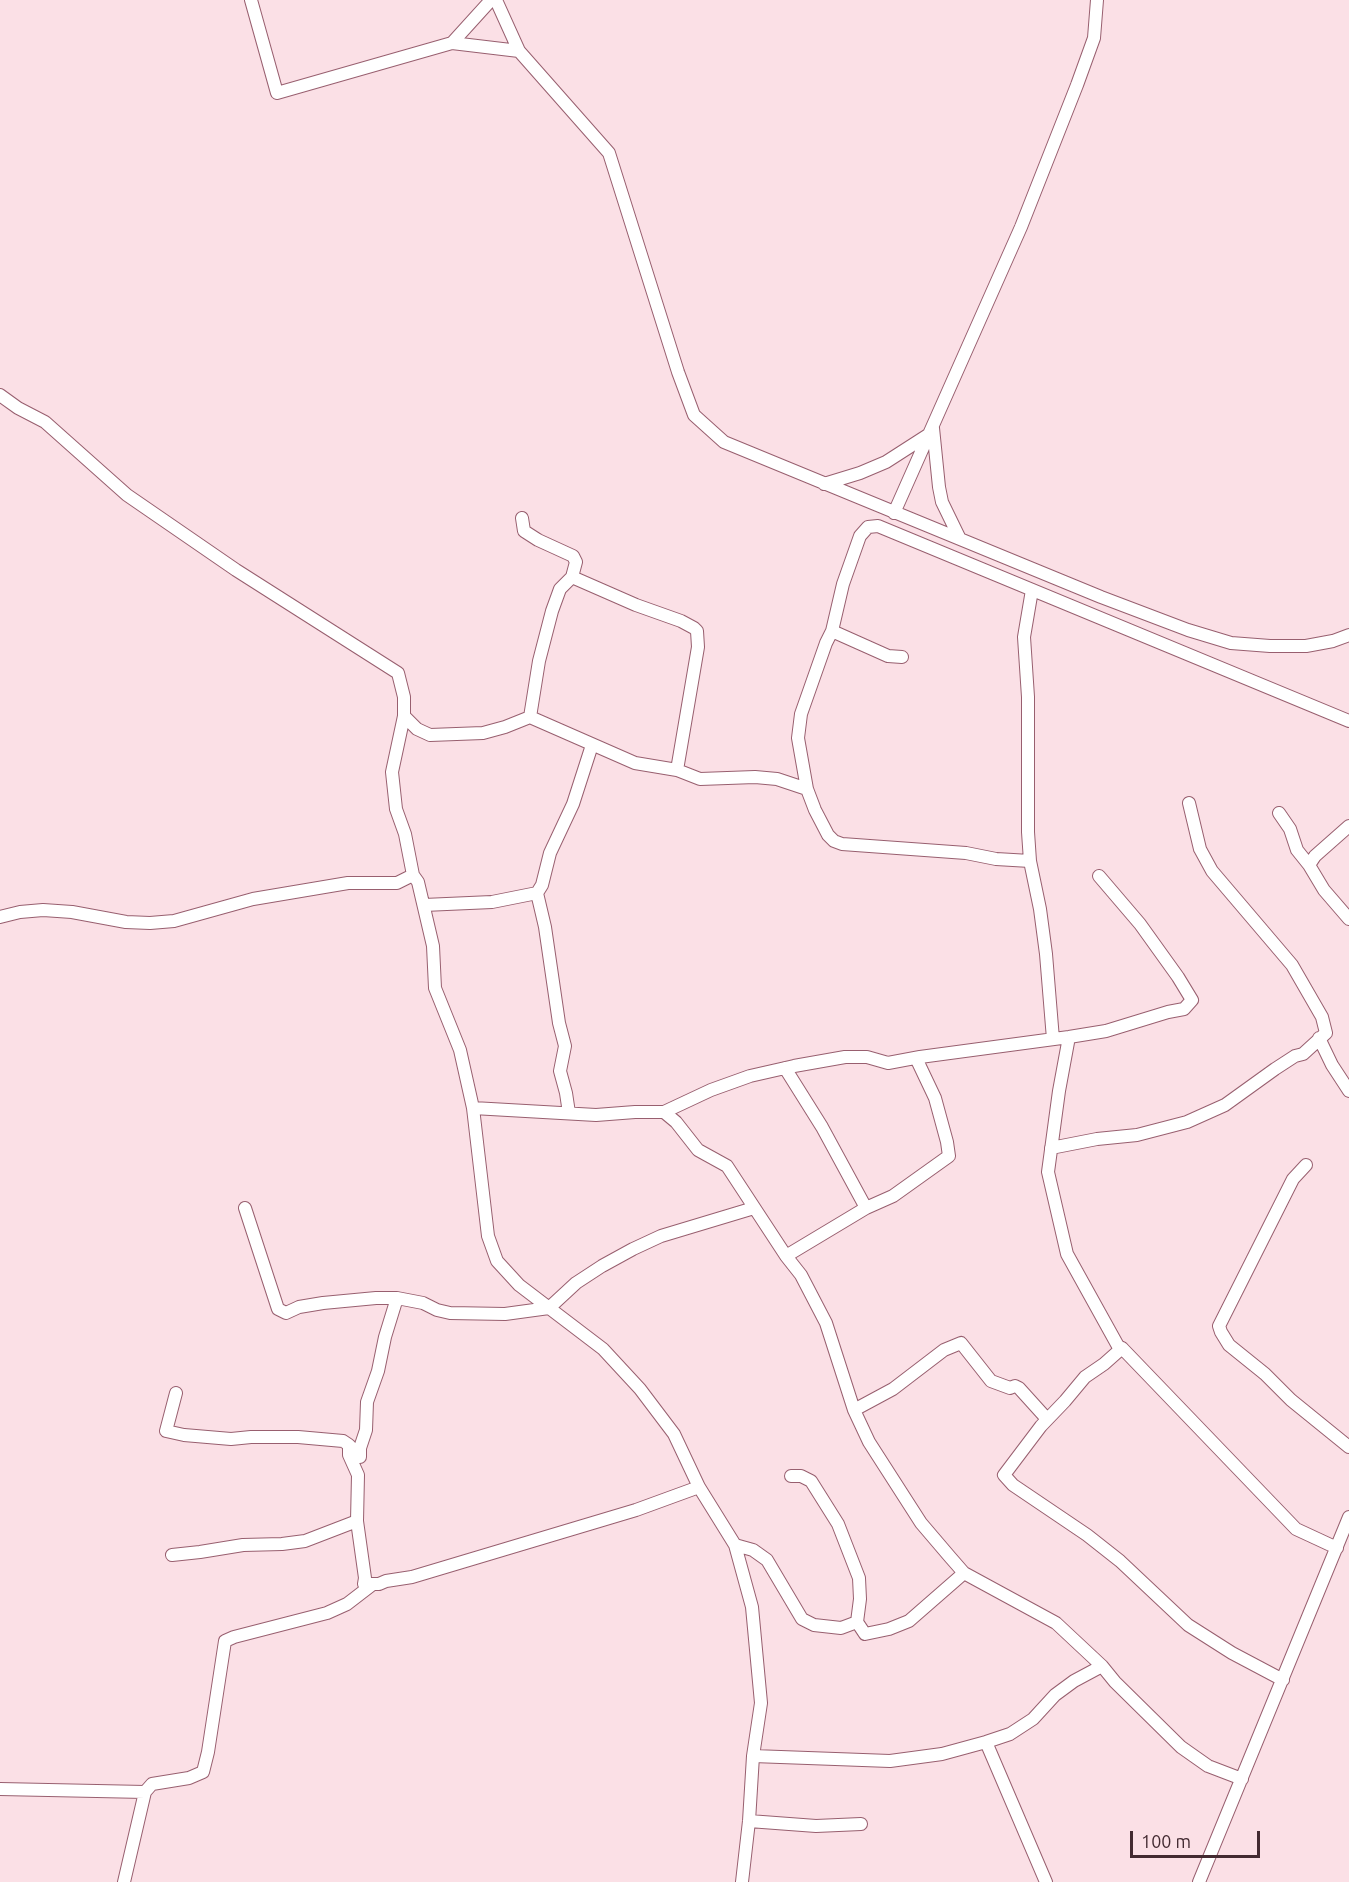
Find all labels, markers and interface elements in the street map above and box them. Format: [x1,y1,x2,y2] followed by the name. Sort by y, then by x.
[1133,1819,1264,1857] scale bar
[1141,1831,1191,1851] text: 100 m

